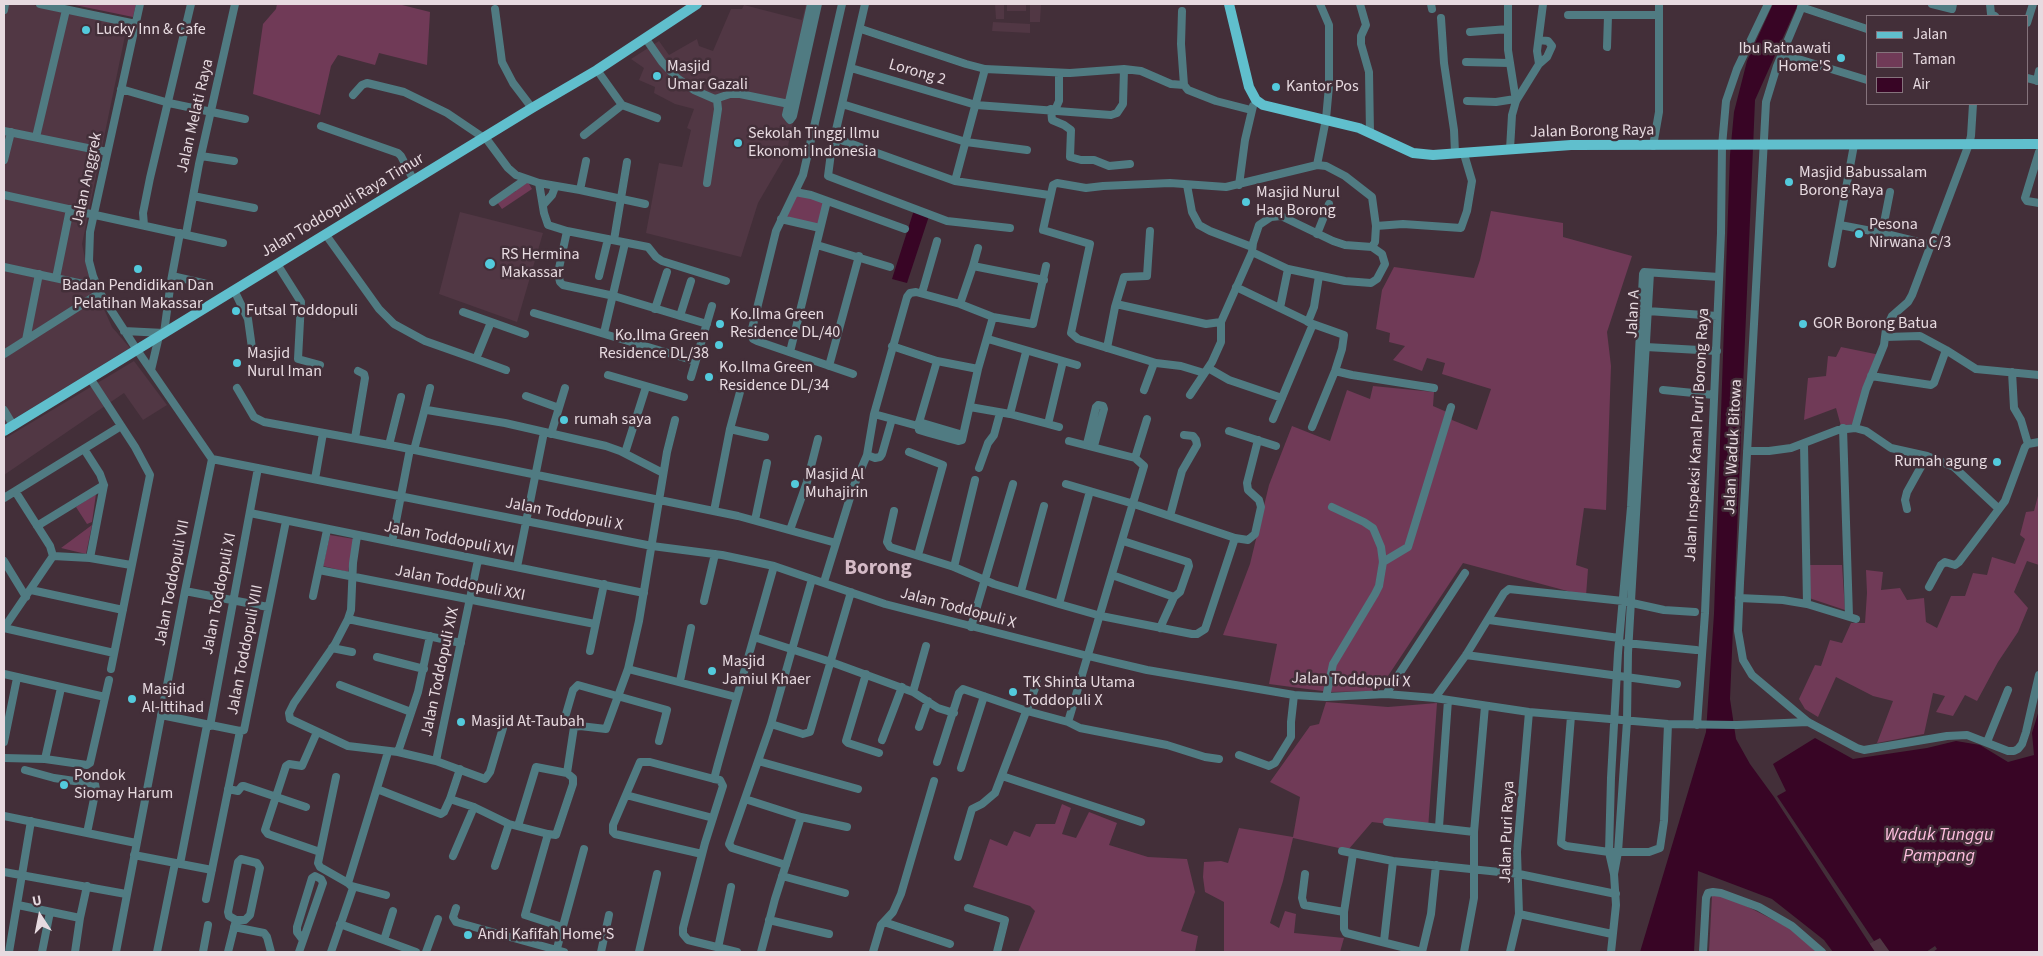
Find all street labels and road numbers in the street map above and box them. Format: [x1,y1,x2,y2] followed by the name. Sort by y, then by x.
[886,56,948,90] street label: Lorong 2
[174,57,218,175] street label: Jalan Melati Raya
[1530,121,1654,143] street label: Jalan Borong Raya
[69,131,107,227] street label: Jalan Anggrek
[258,150,428,262] street label: Jalan Toddopuli Raya Timur
[1623,289,1645,339] street label: Jalan A
[1682,307,1714,563] street label: Jalan Inspeksi Kanal Puri Borong Raya
[1721,379,1747,515] street label: Jalan Waduk Bitowa
[504,494,624,536] street label: Jalan Toddopuli X
[151,518,195,648] street label: Jalan Toddopuli VII
[382,518,516,562] street label: Jalan Toddopuli XVI
[199,531,241,657] street label: Jalan Toddopuli XI
[393,562,527,606] street label: Jalan Toddopuli XXI
[224,583,268,717] street label: Jalan Toddopuli VIII
[898,584,1018,634] street label: Jalan Toddopuli X
[418,606,464,738] street label: Jalan Toddopuli XIX
[1291,669,1411,693] street label: Jalan Toddopuli X
[1497,780,1519,884] street label: Jalan Puri Raya

